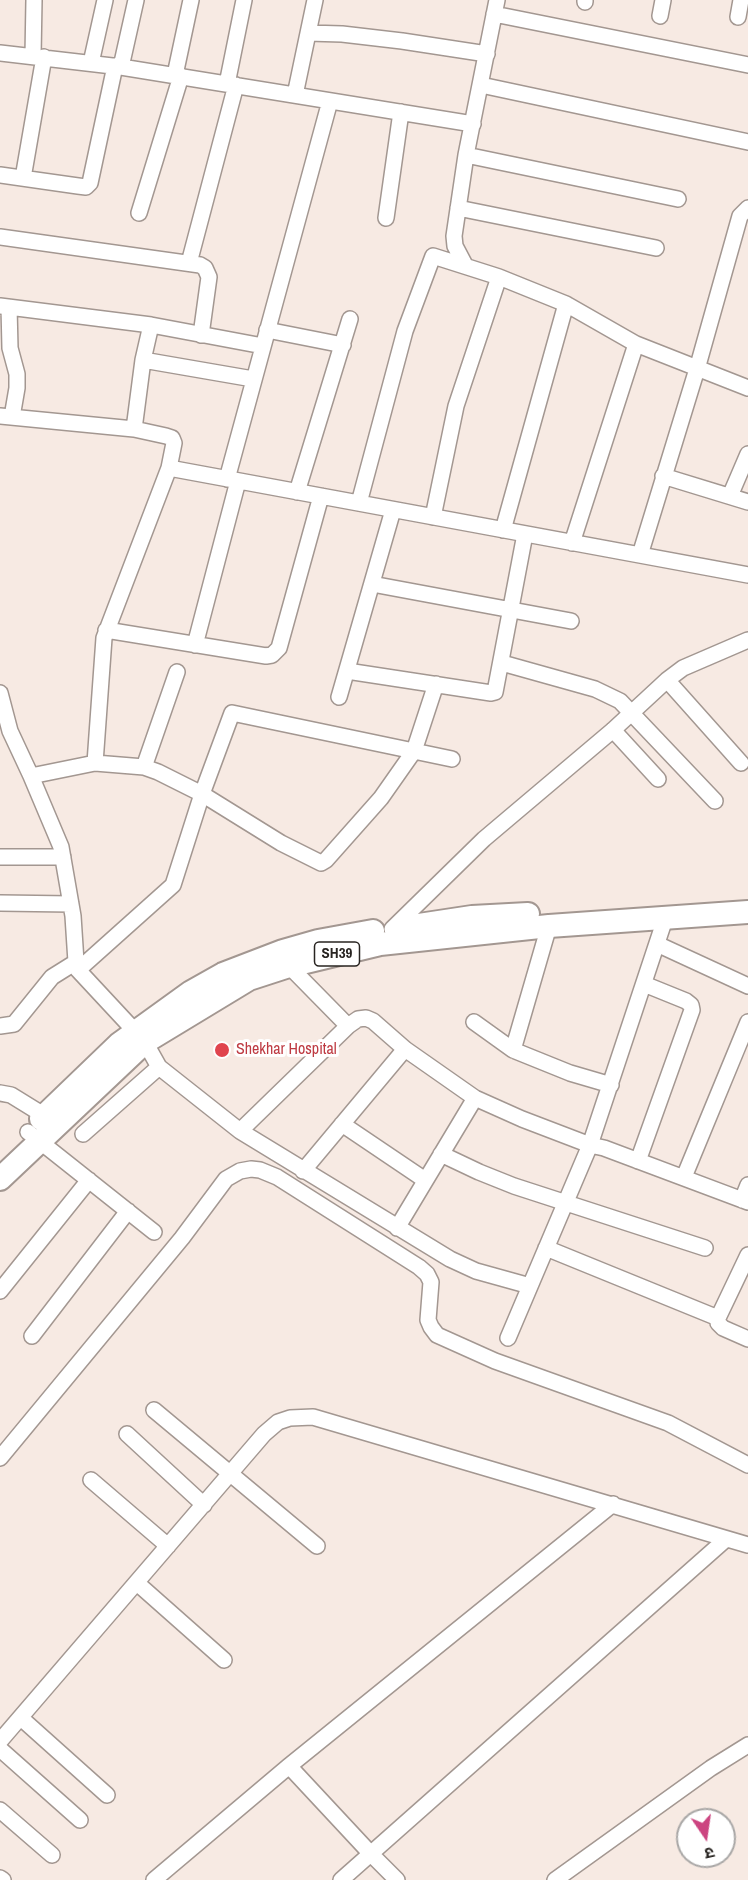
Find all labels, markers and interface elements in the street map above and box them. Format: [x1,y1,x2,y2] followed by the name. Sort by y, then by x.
[314,942,360,966] road number: SH39
[236,1040,337,1060] place label: Shekhar Hospital
[213,1041,231,1059] marker: Shekhar Hospital
[676,1808,736,1868] north arrow
[703,1842,717,1865] text: उ

